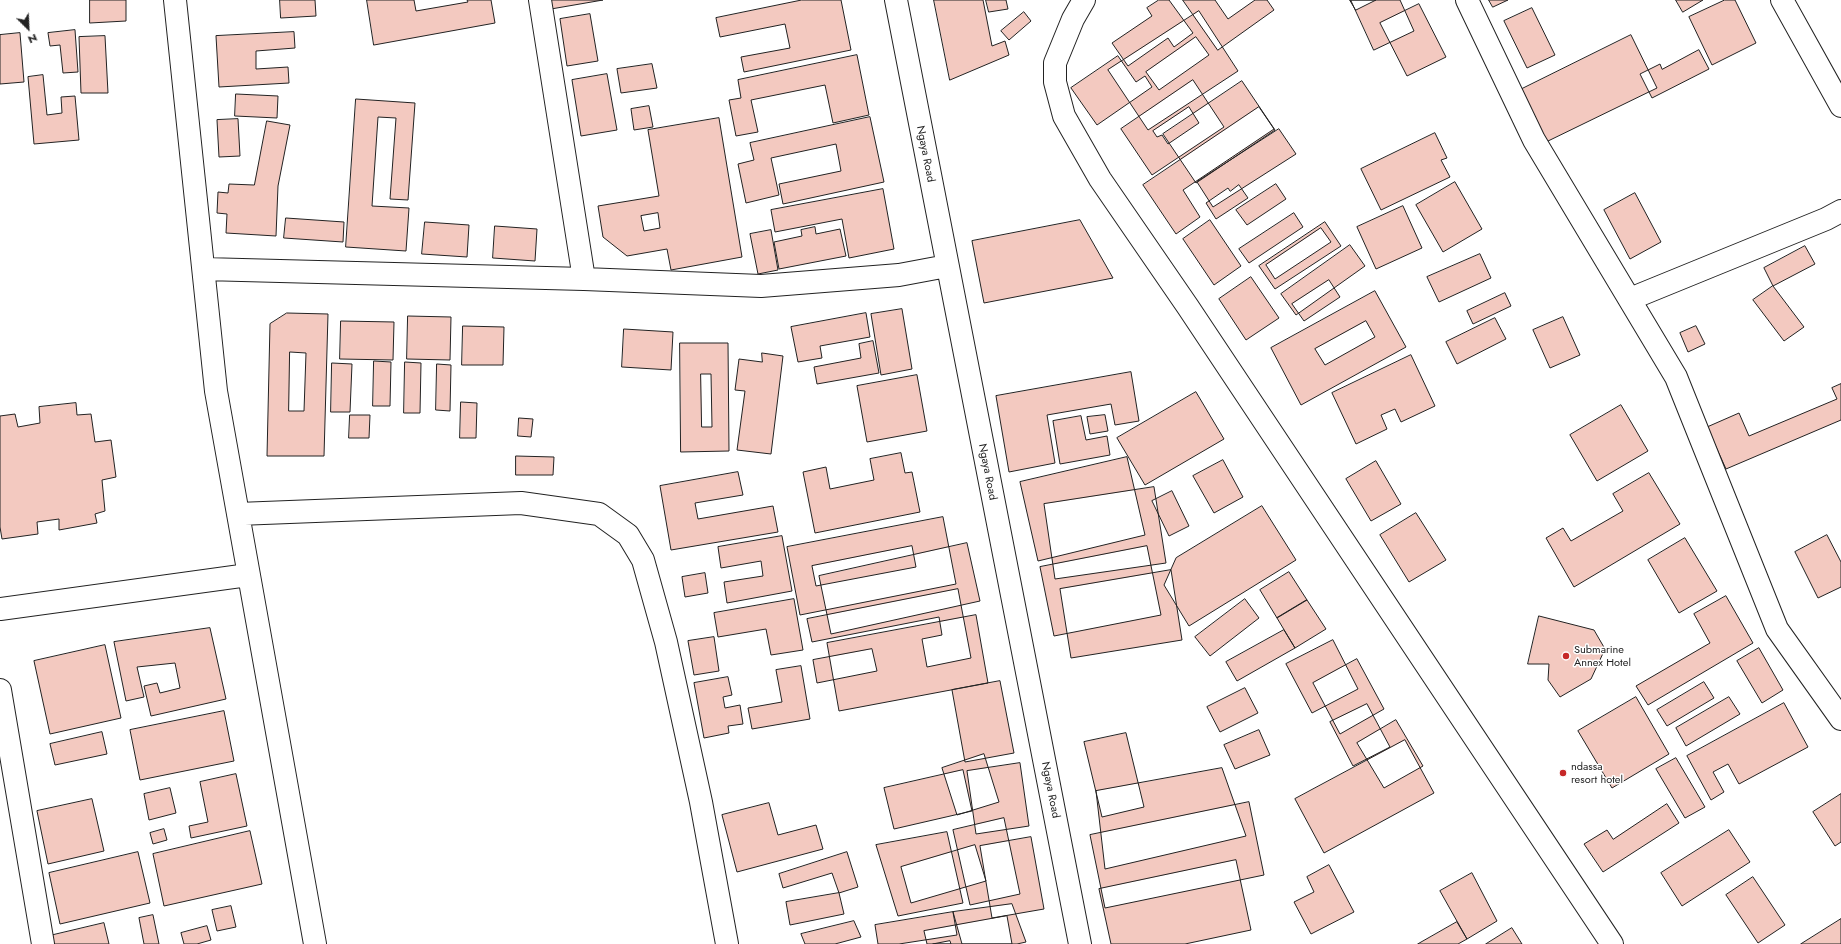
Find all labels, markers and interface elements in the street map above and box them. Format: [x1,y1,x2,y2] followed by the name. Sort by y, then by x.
[8,8,48,48] north arrow
[26,30,40,48] text: N
[913,125,937,183] street label: Ngaya Road
[975,443,999,501] street label: Ngaya Road
[1574,643,1631,669] place label: Submarine Annex Hotel
[1561,651,1571,661] marker: Submarine Annex Hotel
[1571,760,1623,786] place label: ndassa resort hotel
[1038,761,1062,819] street label: Ngaya Road
[1558,768,1568,778] marker: ndassa resort hotel

